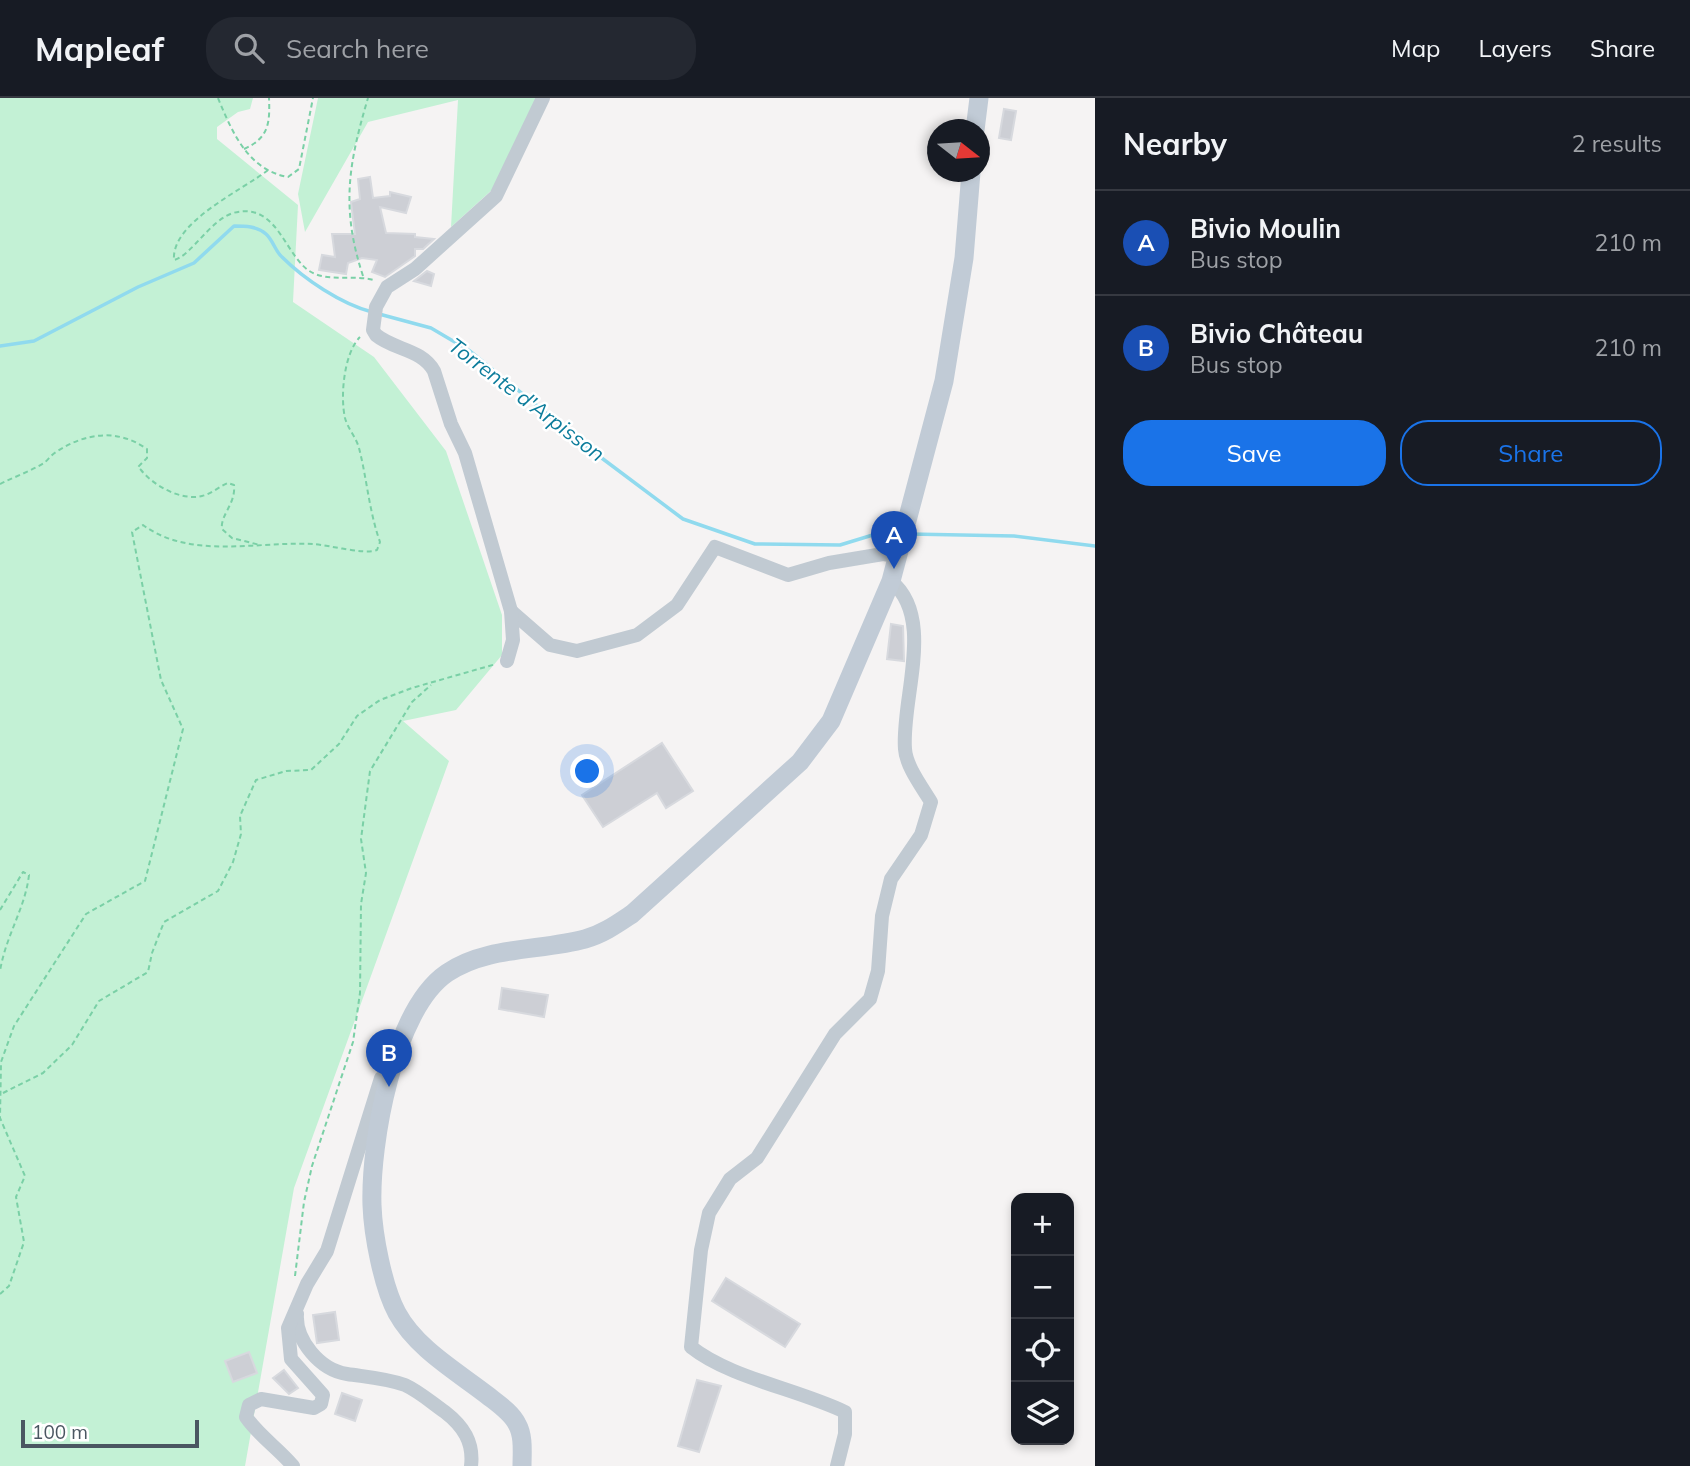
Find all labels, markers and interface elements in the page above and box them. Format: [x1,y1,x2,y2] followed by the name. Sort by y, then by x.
[206,17,696,80] search box
[35,28,164,69] text: Mapleaf
[230,29,268,67] icon: search
[286,32,429,65] text: Search here
[1391,33,1440,63] text: Map
[1478,33,1552,63] text: Layers
[1590,33,1655,63] text: Share
[927,119,990,182] north arrow
[1123,125,1227,163] text: Nearby
[1572,129,1662,158] text: 2 results
[1190,212,1341,245] text: Bivio Moulin
[1137,228,1155,257] text: A
[1594,228,1662,257] text: 210 m
[1190,245,1282,274] text: Bus stop
[1190,317,1363,350] text: Bivio Château
[444,332,610,466] water label: Torrente d'Arpisson
[1138,333,1154,362] text: B
[1594,333,1662,362] text: 210 m
[1190,350,1282,379] text: Bus stop
[1123,420,1386,486] button: Save
[1400,420,1662,486] button: Share
[871,511,917,569] pin: A
[570,754,604,788] your location
[366,1029,412,1087] pin: B
[1011,1193,1074,1445] map controls
[1011,1193,1074,1256] button: +
[1011,1256,1074,1319] button: −
[1011,1319,1074,1382] button: locate
[1011,1382,1074,1445] button: layers
[21,1417,200,1449] scale bar
[32,1420,88,1444] text: 100 m

